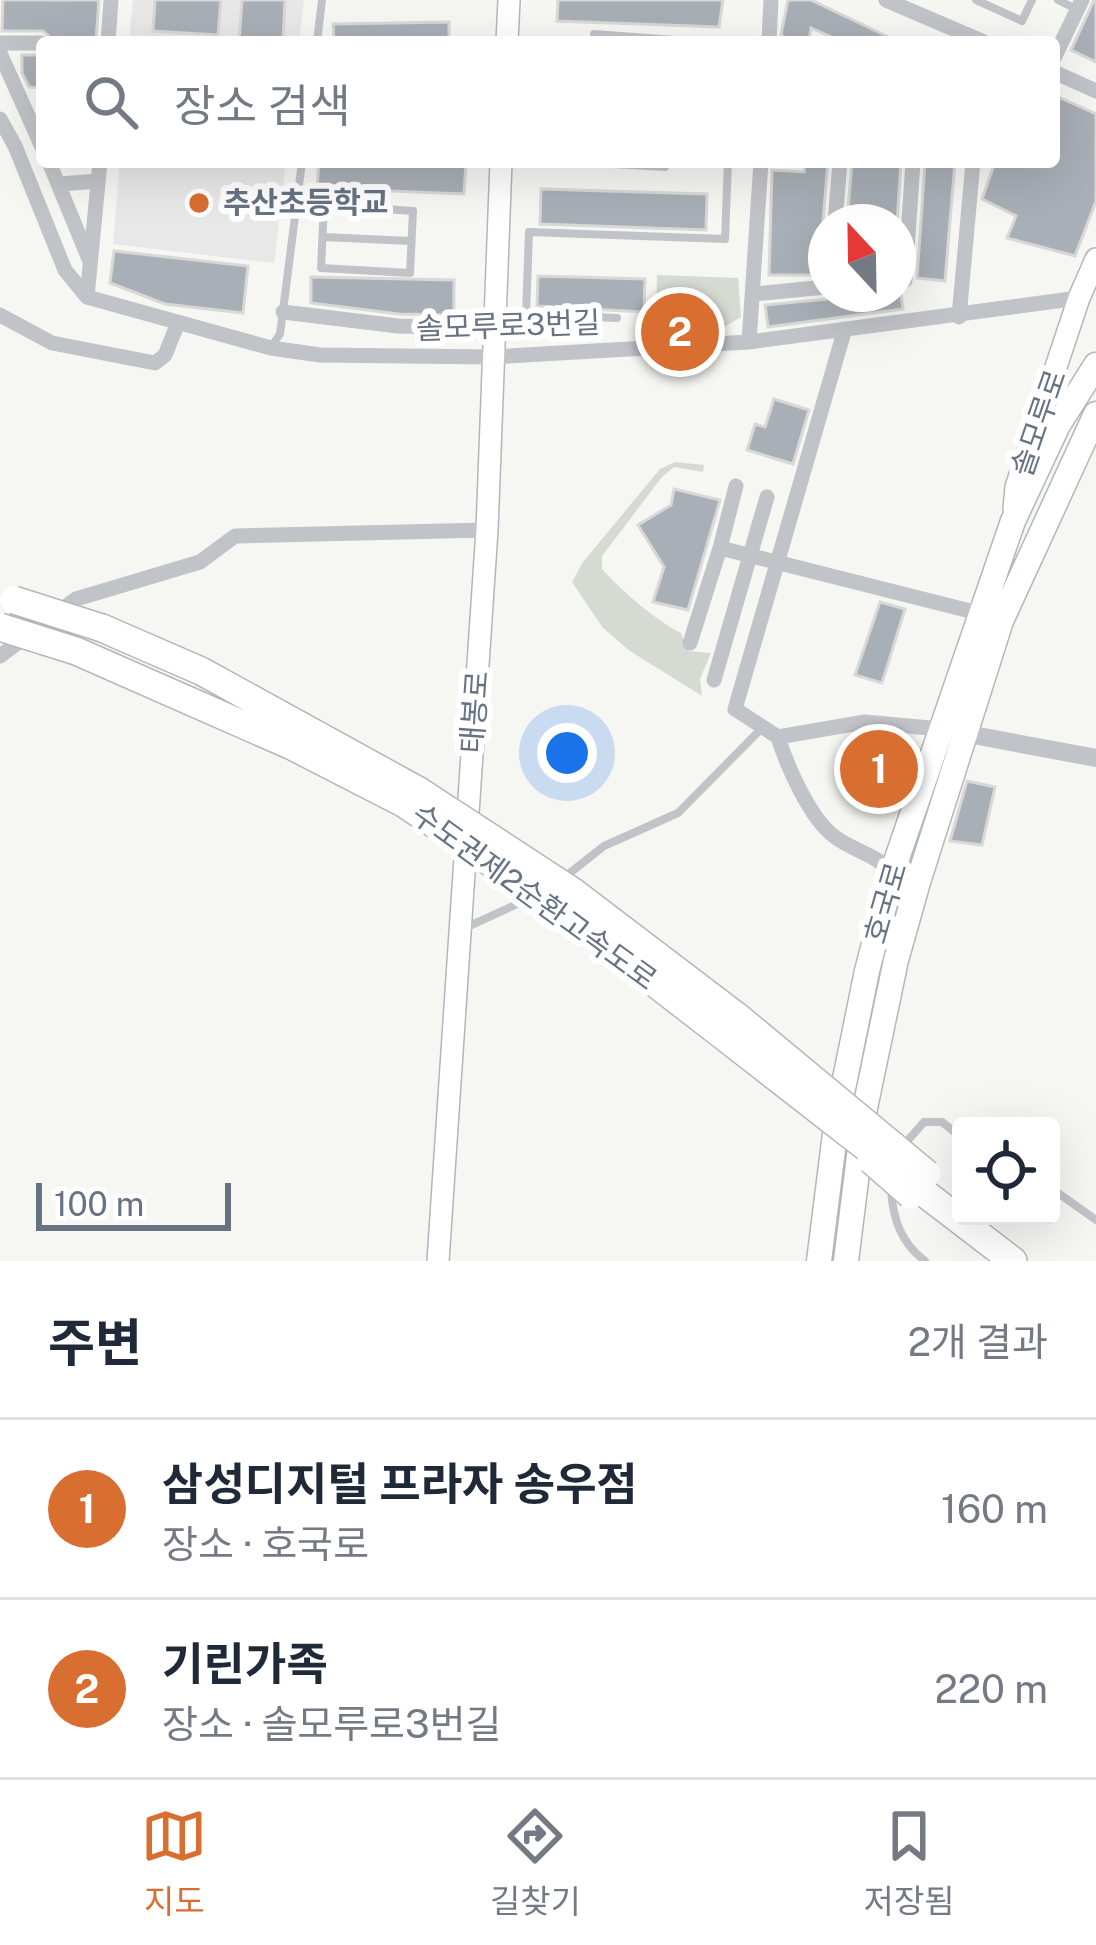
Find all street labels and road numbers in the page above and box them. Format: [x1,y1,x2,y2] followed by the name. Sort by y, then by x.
[415,304,601,346] street label: 솔모루로3번길
[1003,365,1073,481] street label: 솔모루로
[453,669,495,754] street label: 태봉로
[405,795,664,997] street label: 수도권제2순환고속도로
[856,858,914,947] street label: 호국로

